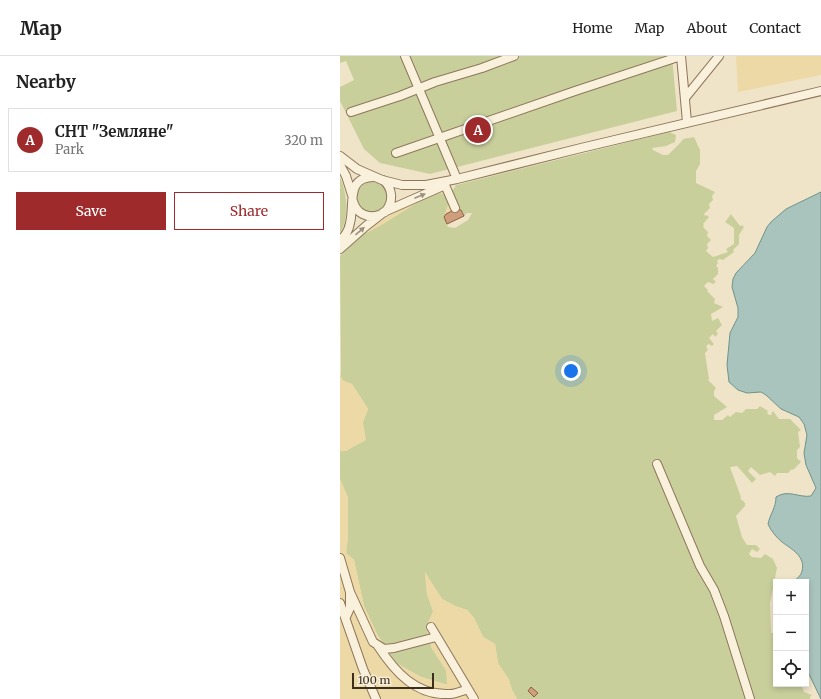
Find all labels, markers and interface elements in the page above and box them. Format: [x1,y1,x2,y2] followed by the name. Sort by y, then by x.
[20,16,62,40] text: Map
[572,19,613,37] text: Home
[635,19,664,37] text: Map
[686,19,727,37] text: About
[749,19,801,37] text: Contact
[16,71,76,93] text: Nearby
[465,115,491,145] pin: A
[55,122,174,141] text: СНТ "Земляне"
[25,132,35,149] text: A
[284,132,323,149] text: 320 m
[55,141,84,158] text: Park
[16,192,166,230] button: Save
[174,192,324,230] button: Share
[414,192,426,198] one-way arrow
[355,226,366,235] one-way arrow
[561,361,581,381] your location
[773,579,809,687] map controls
[773,579,809,615] button: +
[773,615,809,651] button: −
[773,651,809,687] button: locate
[352,671,434,690] scale bar
[358,673,390,687] text: 100 m

